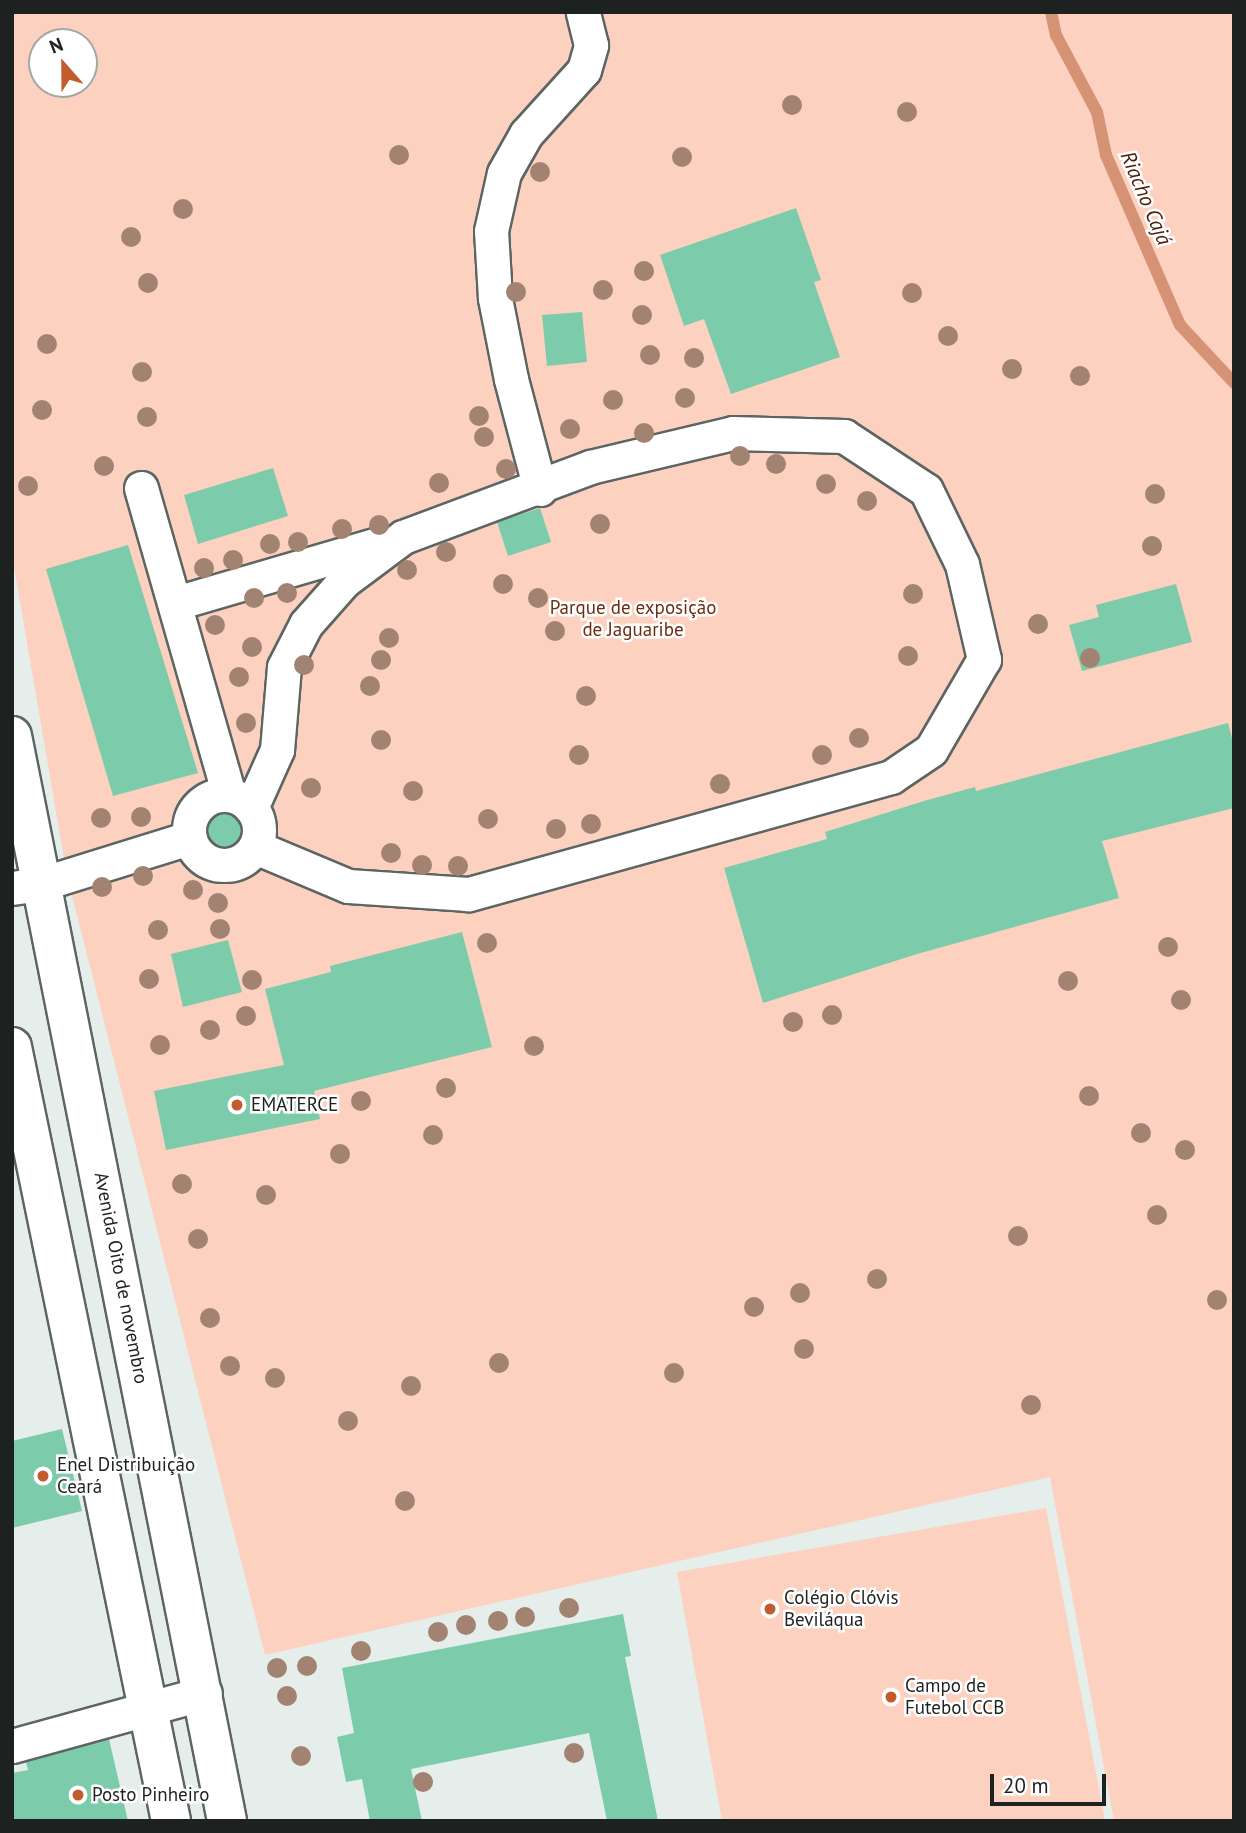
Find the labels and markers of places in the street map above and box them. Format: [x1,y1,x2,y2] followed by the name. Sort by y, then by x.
[251,1094,338,1116] place label: EMATERCE
[229,1097,245,1113] marker: EMATERCE
[57,1454,195,1498] place label: Enel Distribuição Ceará
[35,1468,51,1484] marker: Enel Distribuição Ceará
[784,1587,899,1631] place label: Colégio Clóvis Beviláqua
[762,1601,778,1617] marker: Colégio Clóvis Beviláqua
[905,1675,1004,1719] place label: Campo de Futebol CCB
[883,1689,899,1705] marker: Campo de Futebol CCB
[92,1784,209,1806] place label: Posto Pinheiro
[70,1787,86,1803] marker: Posto Pinheiro

